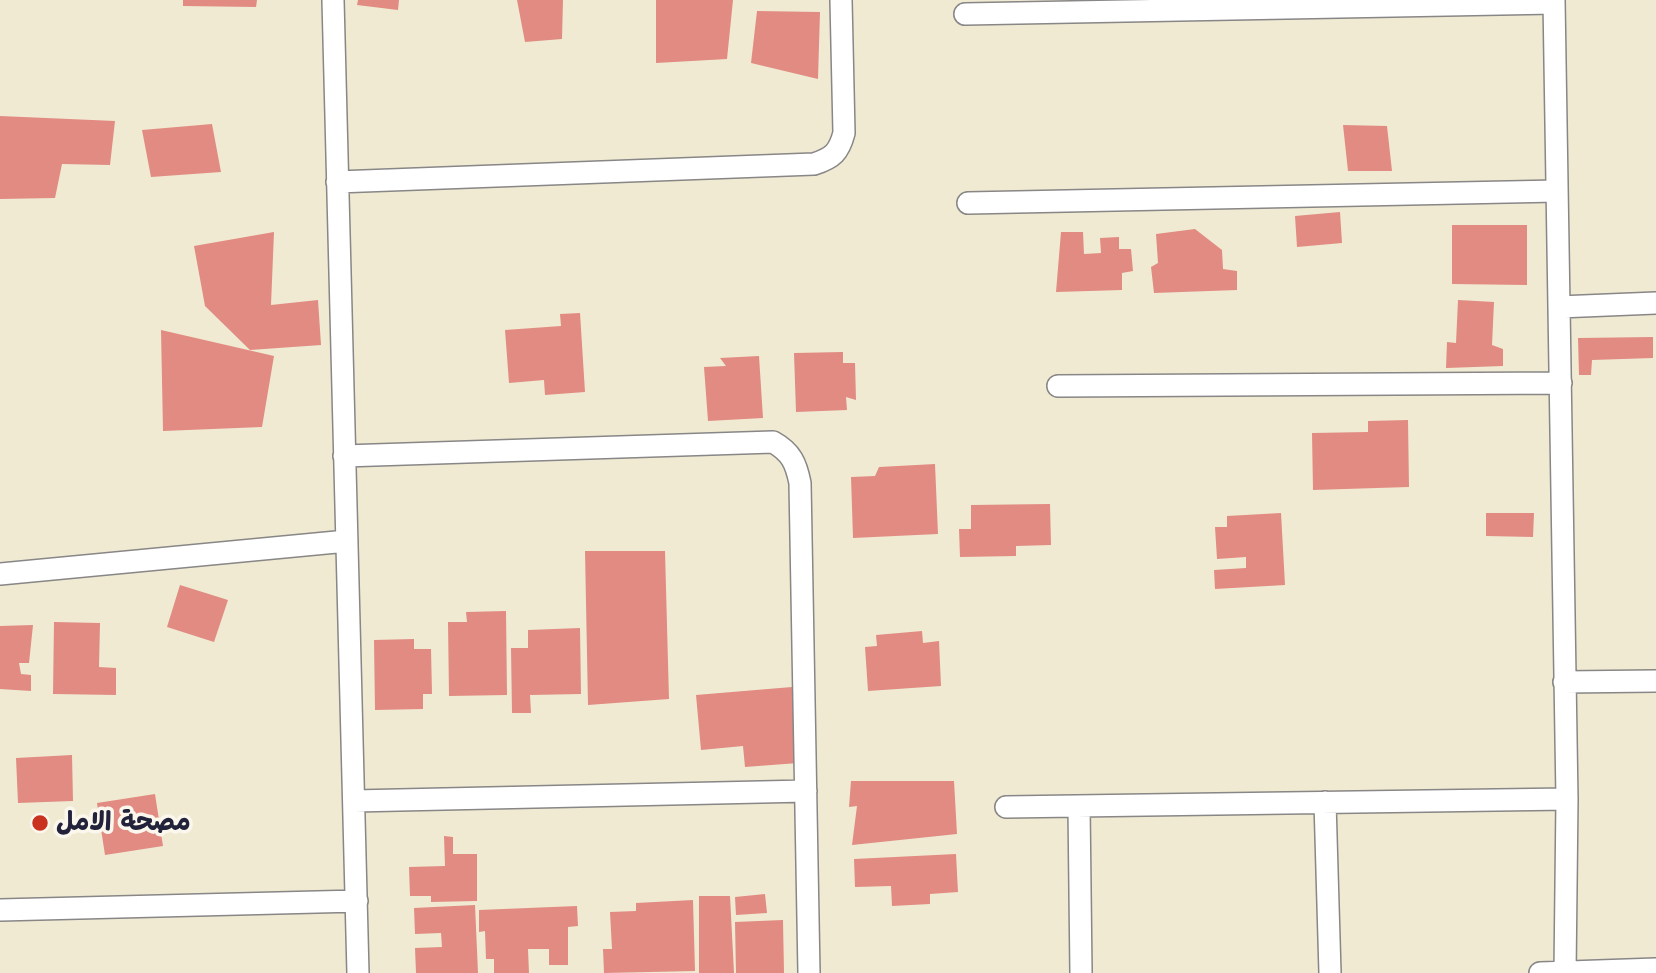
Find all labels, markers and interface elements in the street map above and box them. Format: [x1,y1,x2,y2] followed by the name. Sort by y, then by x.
[56,807,191,839] place label: مصحة الامل
[30,813,50,833] marker: مصحة الامل

